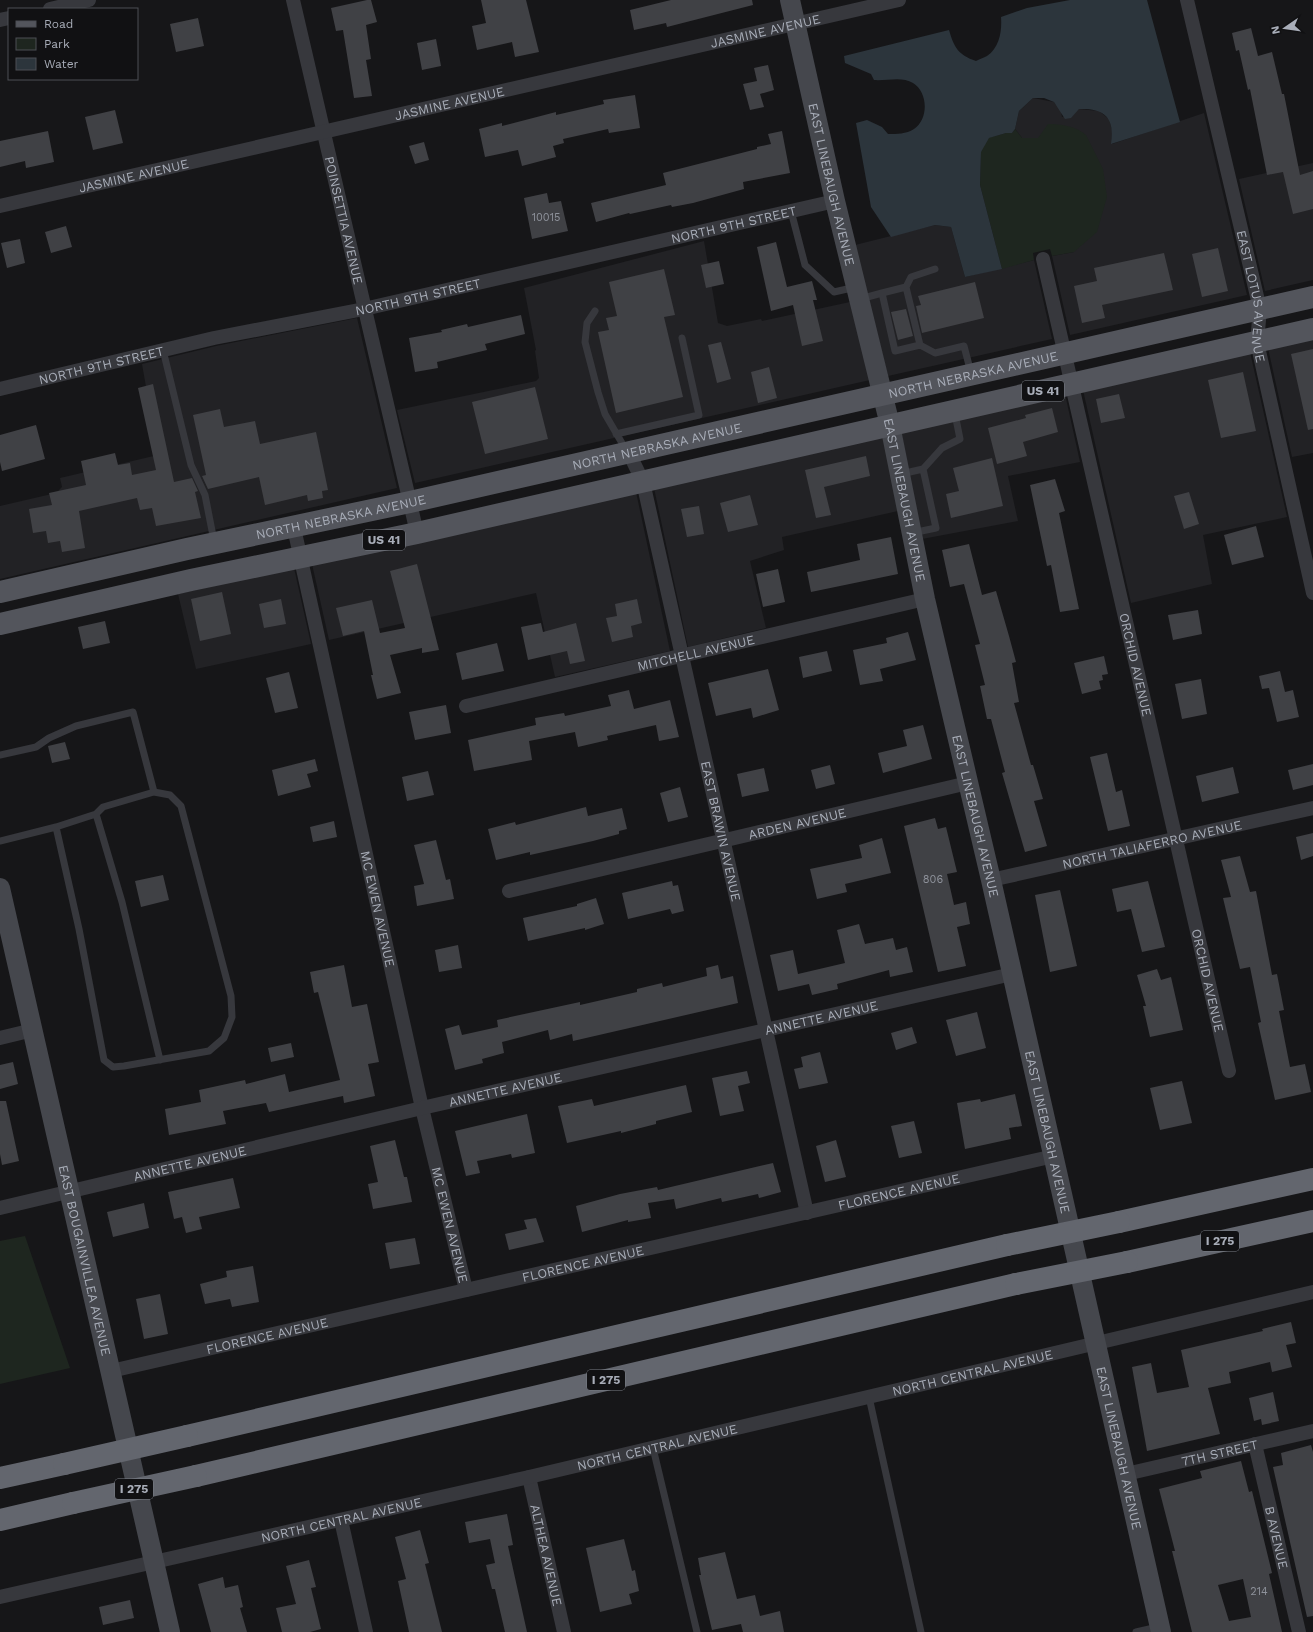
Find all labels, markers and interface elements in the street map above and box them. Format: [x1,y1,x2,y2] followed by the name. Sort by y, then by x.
[8,8,138,80] legend
[1265,8,1305,48] north arrow
[709,11,822,51] street label: JASMINE AVENUE
[44,17,73,31] text: Road
[1268,25,1283,36] text: N
[44,37,70,51] text: Park
[44,57,79,71] text: Water
[393,83,506,123] street label: JASMINE AVENUE
[806,102,858,267] street label: EAST LINEBAUGH AVENUE
[322,155,366,286] street label: POINSETTIA AVENUE
[77,156,190,195] street label: JASMINE AVENUE
[670,203,798,246] street label: NORTH 9TH STREET
[532,211,560,224] house number: 10015
[1234,229,1269,364] street label: EAST LOTUS AVENUE
[354,275,482,318] street label: NORTH 9TH STREET
[37,343,165,387] street label: NORTH 9TH STREET
[887,348,1059,401] street label: NORTH NEBRASKA AVENUE
[1022,381,1064,401] road number: US 41
[881,417,929,583] street label: EAST LINEBAUGH AVENUE
[571,419,743,472] street label: NORTH NEBRASKA AVENUE
[254,491,427,542] street label: NORTH NEBRASKA AVENUE
[363,530,405,550] road number: US 41
[1117,611,1155,718] street label: ORCHID AVENUE
[636,631,756,673] street label: MITCHELL AVENUE
[950,733,1002,899] street label: EAST LINEBAUGH AVENUE
[698,760,744,903] street label: EAST BRAWIN AVENUE
[747,804,848,842] street label: ARDEN AVENUE
[1061,817,1243,871] street label: NORTH TALIAFERRO AVENUE
[358,849,398,968] street label: MC EWEN AVENUE
[923,873,943,886] house number: 806
[1189,927,1227,1033] street label: ORCHID AVENUE
[763,997,879,1037] street label: ANNETTE AVENUE
[1022,1049,1074,1215] street label: EAST LINEBAUGH AVENUE
[447,1069,563,1109] street label: ANNETTE AVENUE
[132,1142,248,1184] street label: ANNETTE AVENUE
[56,1164,114,1357] street label: EAST BOUGAINVILLEA AVENUE
[429,1165,471,1284] street label: MC EWEN AVENUE
[836,1170,961,1213] street label: FLORENCE AVENUE
[1201,1231,1239,1251] road number: I 275
[521,1242,645,1285] street label: FLORENCE AVENUE
[205,1314,329,1357] street label: FLORENCE AVENUE
[891,1346,1054,1399] street label: NORTH CENTRAL AVENUE
[1094,1365,1145,1531] street label: EAST LINEBAUGH AVENUE
[587,1370,625,1390] road number: I 275
[575,1421,739,1473] street label: NORTH CENTRAL AVENUE
[1180,1436,1259,1469] street label: 7TH STREET
[115,1479,153,1499] road number: I 275
[260,1494,423,1545] street label: NORTH CENTRAL AVENUE
[528,1503,565,1607] street label: ALTHEA AVENUE
[1262,1505,1291,1570] street label: B AVENUE
[1250,1585,1268,1598] house number: 214

